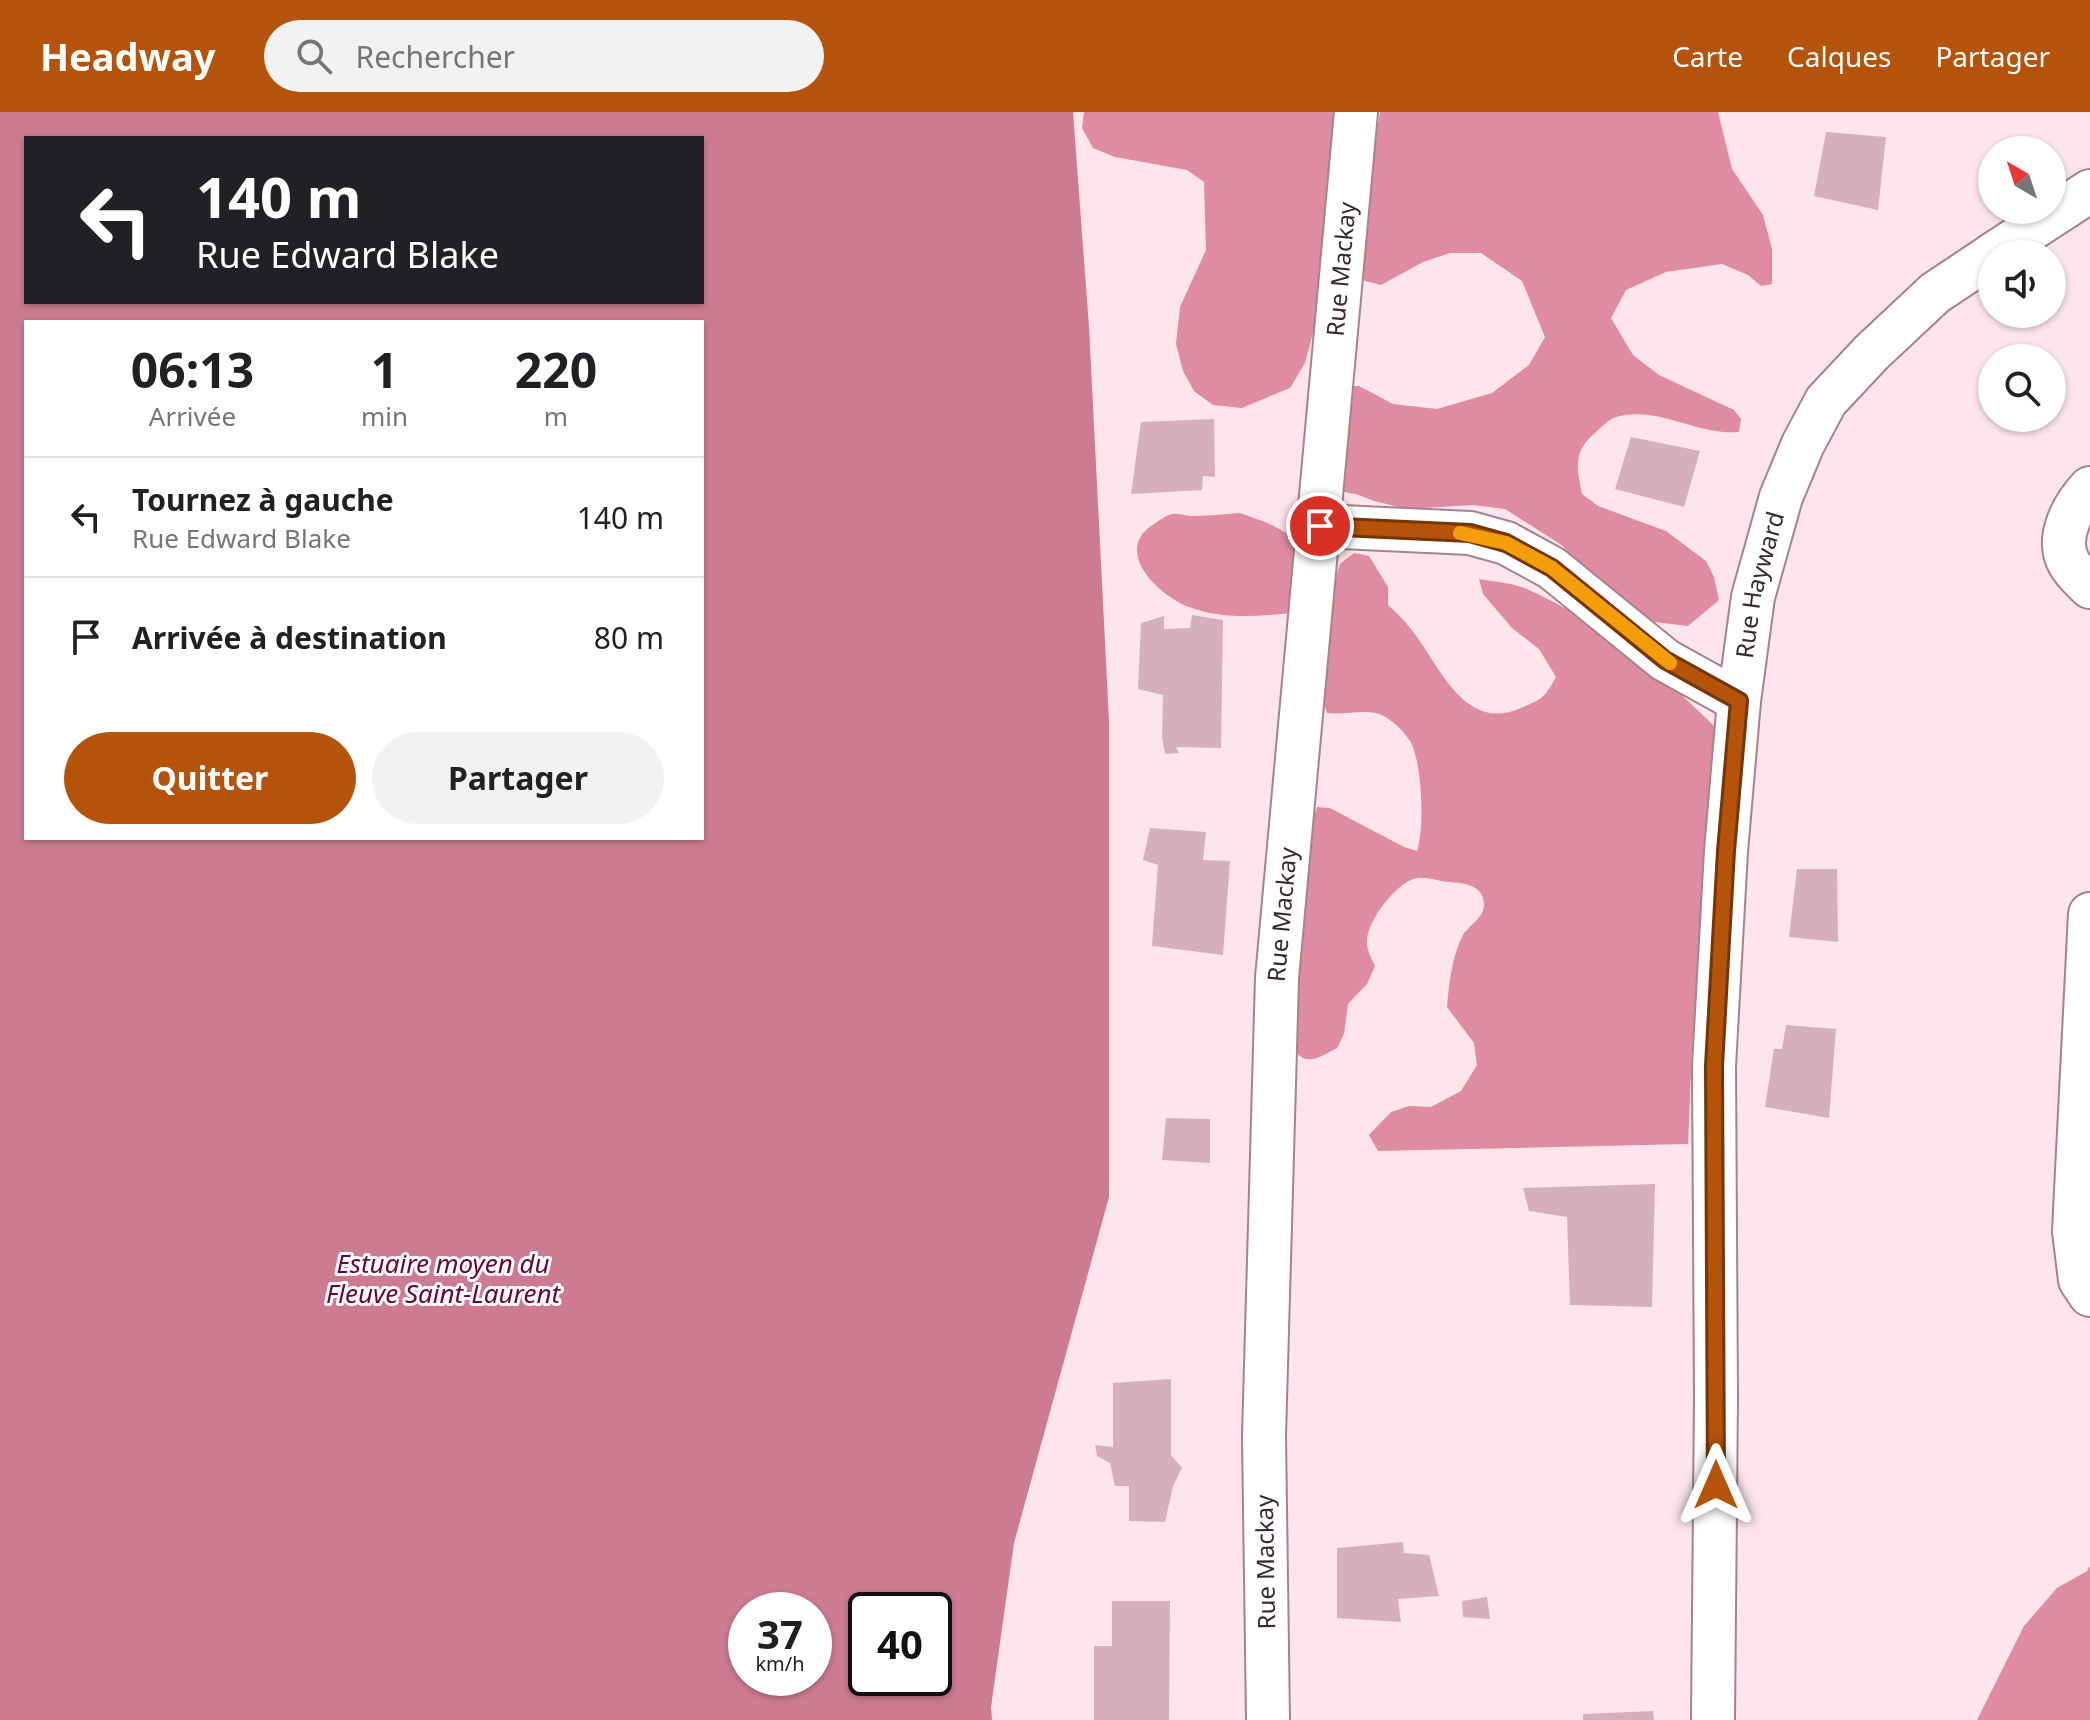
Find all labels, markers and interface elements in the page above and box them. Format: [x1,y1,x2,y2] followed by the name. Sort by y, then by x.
[264,20,824,92] search box
[40,30,216,82] text: Headway
[292,34,336,78] icon: search
[356,36,515,77] text: Rechercher
[1672,37,1743,75] text: Carte
[1787,37,1891,75] text: Calques
[1935,37,2050,75] text: Partager
[1978,136,2066,224] north arrow
[1978,136,2066,432] map controls
[196,158,361,234] text: 140 m
[64,168,168,272] icon: left
[1318,200,1363,338] street label: Rue Mackay
[196,230,499,279] text: Rue Edward Blake
[1978,240,2066,328] button: sound
[131,337,254,402] text: 06:13
[371,337,398,402] text: 1
[515,337,597,402] text: 220
[1978,344,2066,432] button: search
[149,398,236,434] text: Arrivée
[361,398,408,434] text: min
[544,398,568,434] text: m
[132,479,394,520] text: Tournez à gauche
[1286,492,1354,560] pin
[64,495,108,539] icon: left
[577,497,664,538] text: 140 m
[1298,504,1342,548] icon: arrive
[1727,507,1791,660] street label: Rue Hayward
[132,520,351,556] text: Rue Edward Blake
[64,615,108,659] icon: arrive
[132,617,447,658] text: Arrivée à destination
[594,617,664,658] text: 80 m
[64,732,356,824] button: Quitter
[372,732,664,824] button: Partager
[1259,845,1304,983] street label: Rue Mackay
[326,1245,561,1311] water label: Estuaire moyen du Fleuve Saint-Laurent
[1674,1443,1758,1527] position arrow
[1247,1494,1282,1630] street label: Rue Mackay
[848,1592,952,1696] speed limit sign: 40
[757,1606,803,1661] text: 37
[755,1650,805,1677] text: km/h

